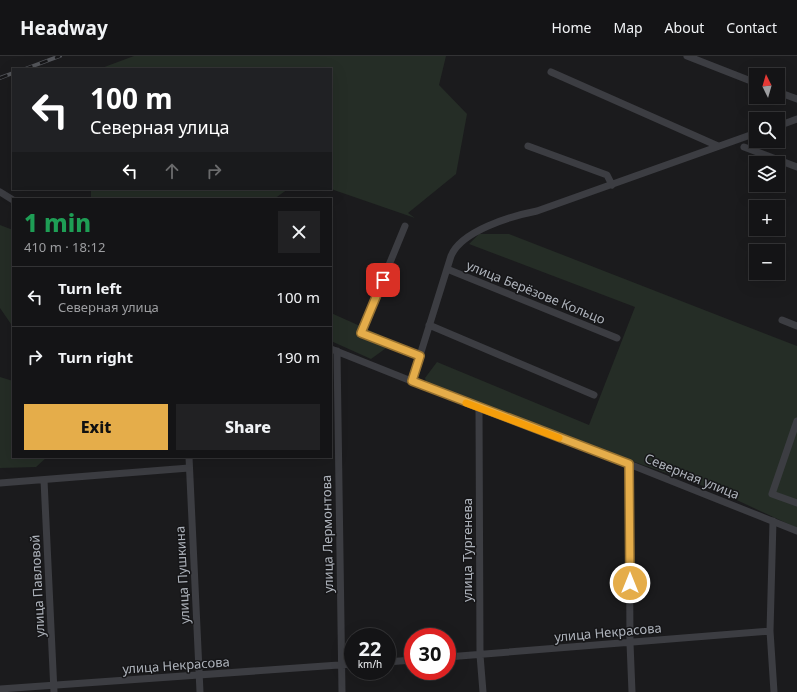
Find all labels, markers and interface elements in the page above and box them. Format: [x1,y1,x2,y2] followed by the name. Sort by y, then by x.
[20,15,108,41] text: Headway
[552,18,591,37] text: Home
[613,18,643,37] text: Map
[665,18,704,37] text: About
[726,18,777,37] text: Contact
[749,68,785,104] north arrow
[749,68,785,280] map controls
[90,79,173,117] text: 100 m
[24,84,76,136] icon: left
[749,112,785,148] button: search
[90,115,230,139] text: Северная улица
[749,156,785,192] button: layers
[119,160,141,182] icon: left
[161,160,183,182] icon: ahead
[203,160,225,182] icon: right
[749,200,785,236] button: +
[24,206,91,239] text: 1 min
[278,211,320,253] button: close
[24,238,105,256] text: 410 m · 18:12
[749,244,785,280] button: −
[464,256,608,328] street label: улица Берёзове Кольцо
[366,263,400,297] pin
[372,269,394,291] icon: arrive
[58,278,122,298] text: Turn left
[24,286,46,308] icon: left
[276,287,320,307] text: 100 m
[58,298,159,316] text: Северная улица
[24,346,46,368] icon: right
[58,347,133,367] text: Turn right
[276,347,320,367] text: 190 m
[24,404,168,450] button: Exit
[176,404,320,450] button: Share
[642,449,742,503] street label: Северная улица
[317,475,337,593] street label: улица Лермонтова
[458,498,476,602] street label: улица Тургенева
[170,525,194,625] street label: улица Пушкина
[25,534,49,638] street label: улица Павловой
[609,562,651,604] position arrow
[554,618,662,646] street label: улица Некрасова
[404,628,456,680] speed limit sign: 30
[359,635,381,662] text: 22
[122,652,230,678] street label: улица Некрасова
[358,657,382,671] text: km/h

